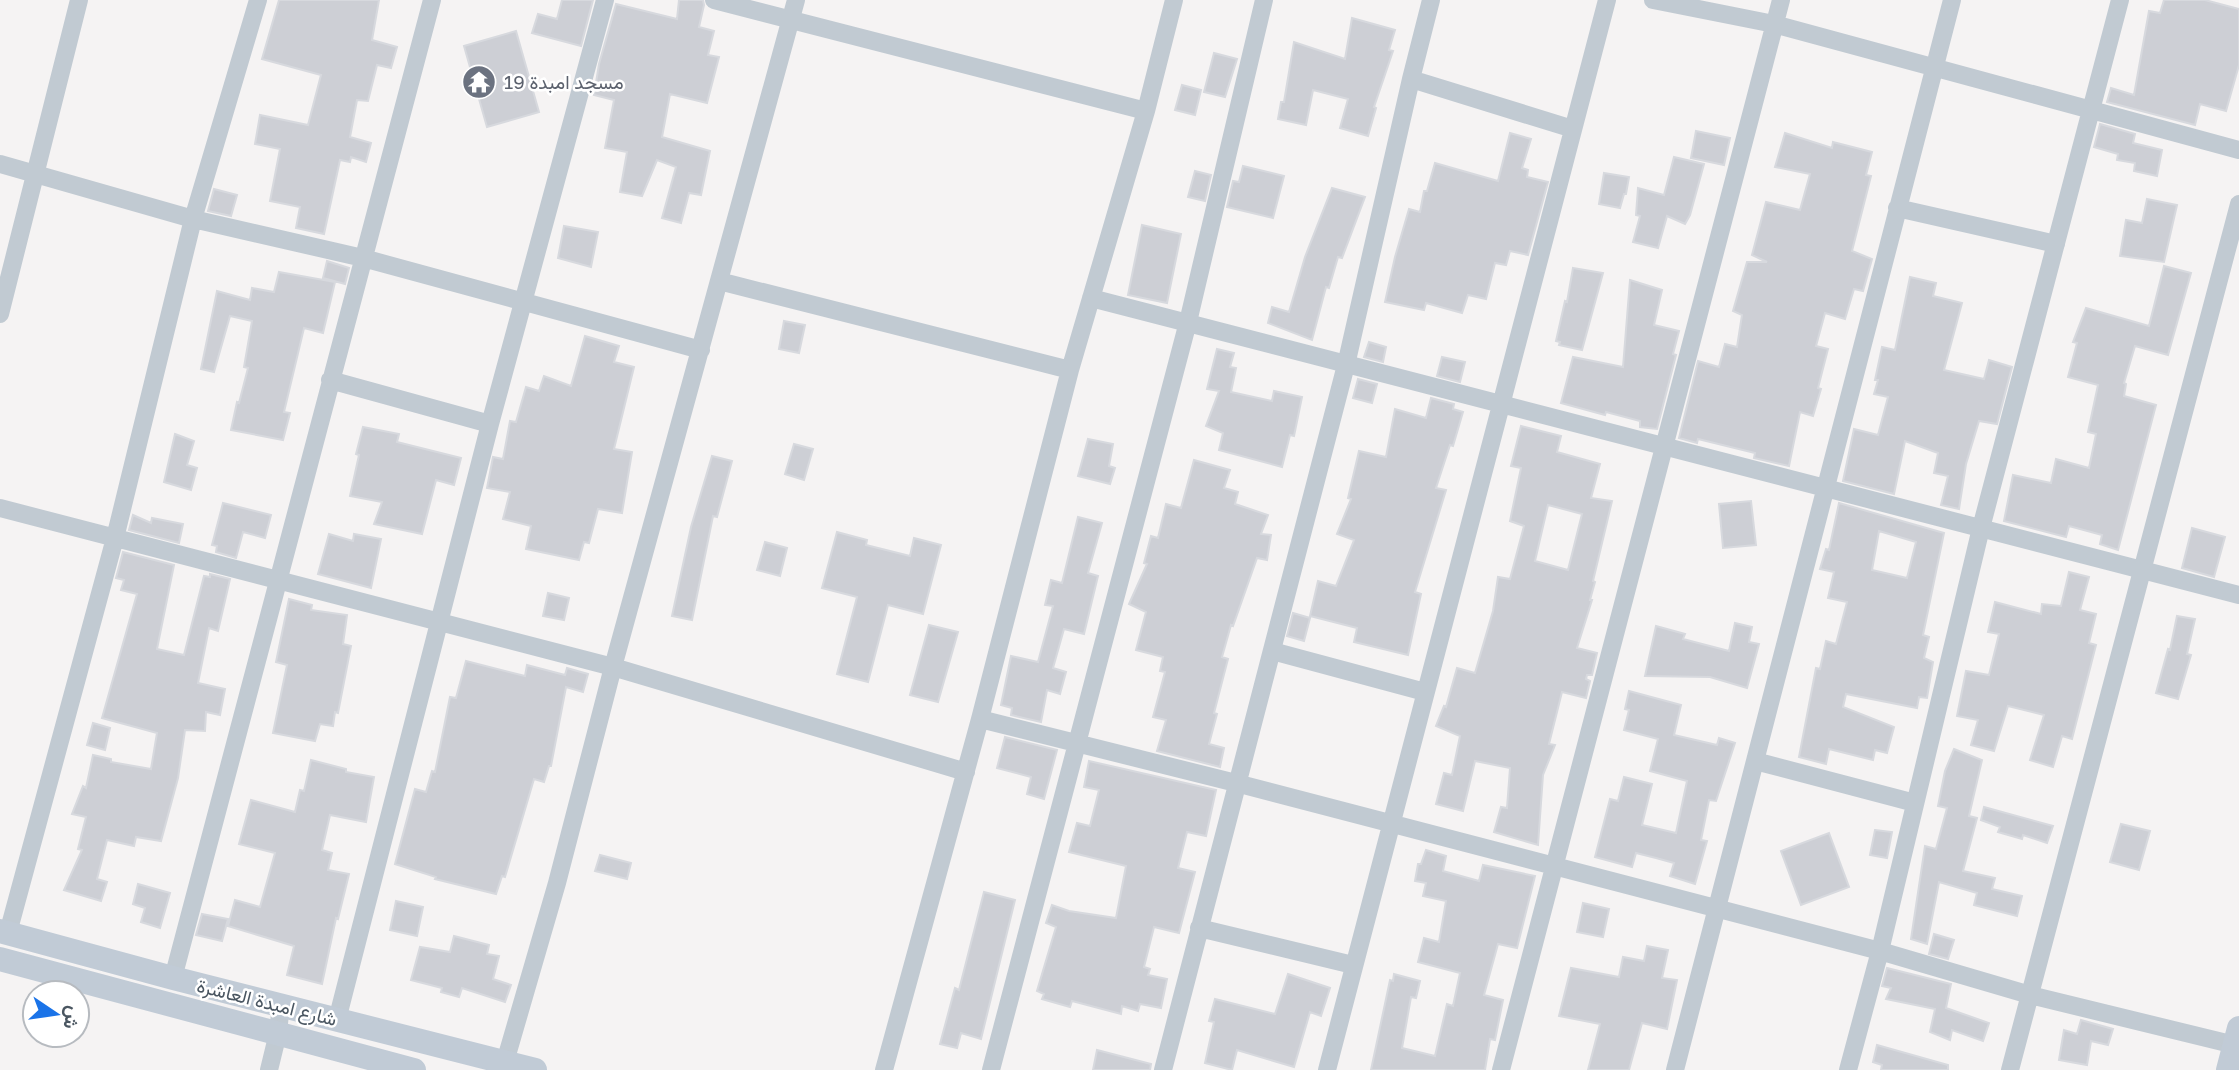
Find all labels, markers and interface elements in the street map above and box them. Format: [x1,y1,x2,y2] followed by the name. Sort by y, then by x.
[460,63,498,101] temple icon: مسجد امبدة 19
[504,70,624,94] place label: مسجد امبدة 19
[194,973,339,1032] street label: شارع امبدة العاشرة
[21,979,91,1049] north arrow
[58,1004,87,1032] text: ش

